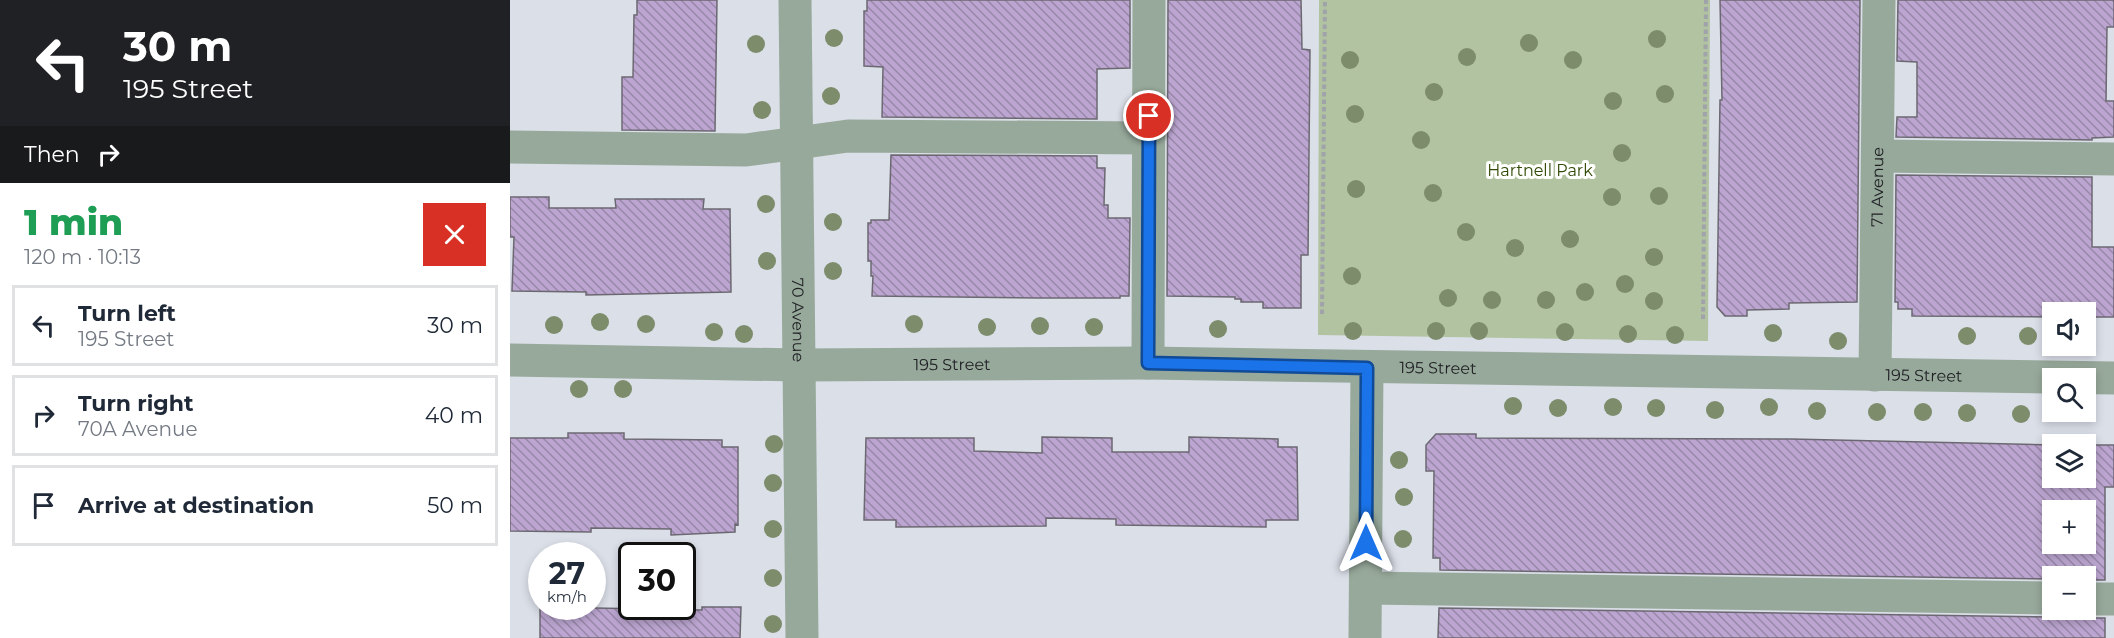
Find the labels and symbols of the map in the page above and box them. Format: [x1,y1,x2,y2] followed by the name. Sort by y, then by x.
[1123,90,1174,141] pin
[1867,147,1887,227] street label: 71 Avenue
[1487,161,1593,180] park label: Hartnell Park
[789,278,808,362] street label: 70 Avenue
[913,354,991,374] street label: 195 Street
[1399,357,1477,378] street label: 195 Street
[1885,365,1963,385] street label: 195 Street
[1334,511,1398,575] position arrow
[618,542,696,620] speed limit sign: 30

